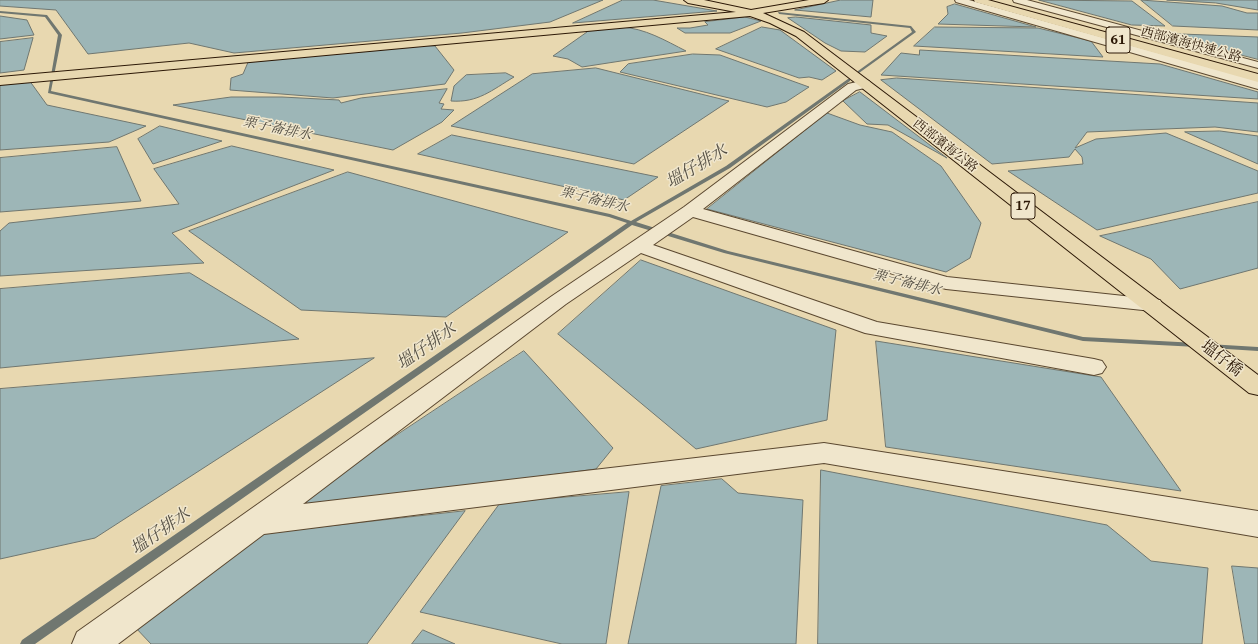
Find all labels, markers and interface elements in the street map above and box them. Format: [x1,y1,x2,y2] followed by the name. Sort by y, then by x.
[1139,24,1243,66] street label: 西部濱海快速公路
[1106,27,1130,53] road number: 61
[241,114,313,144] water label: 栗子崙排水
[909,116,981,176] street label: 西部濱海公路
[663,141,731,193] water label: 塭仔排水
[558,183,630,217] water label: 栗子崙排水
[1011,193,1035,219] road number: 17
[871,266,943,300] water label: 栗子崙排水
[393,319,461,375] water label: 塭仔排水
[1196,337,1246,381] street label: 塭仔橋
[127,504,195,560] water label: 塭仔排水

